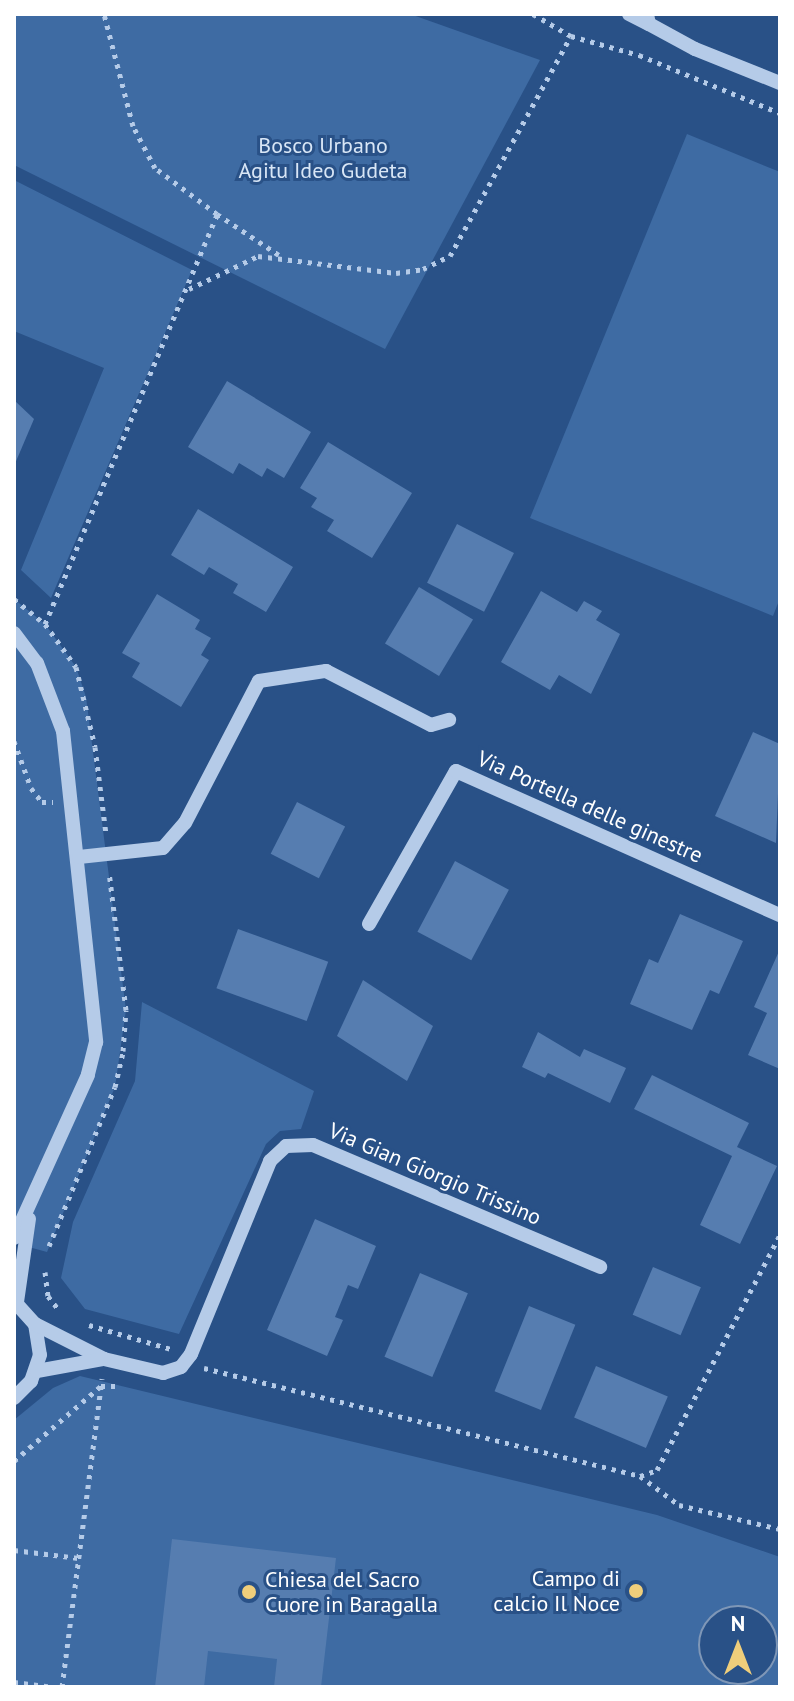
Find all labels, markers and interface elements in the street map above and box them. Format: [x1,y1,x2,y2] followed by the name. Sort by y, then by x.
[238,132,408,184] park label: Bosco Urbano Agitu Ideo Gudeta
[473,745,707,869] street label: Via Portella delle ginestre
[324,1117,546,1231] street label: Via Gian Giorgio Trissino
[493,1565,620,1616] place label: Campo di calcio Il Noce
[265,1566,438,1618] place label: Chiesa del Sacro Cuore in Baragalla
[627,1582,645,1600] marker: Campo di calcio Il Noce
[240,1583,258,1601] marker: Chiesa del Sacro Cuore in Baragalla
[698,1605,778,1685] north arrow
[731,1609,745,1637] text: N

